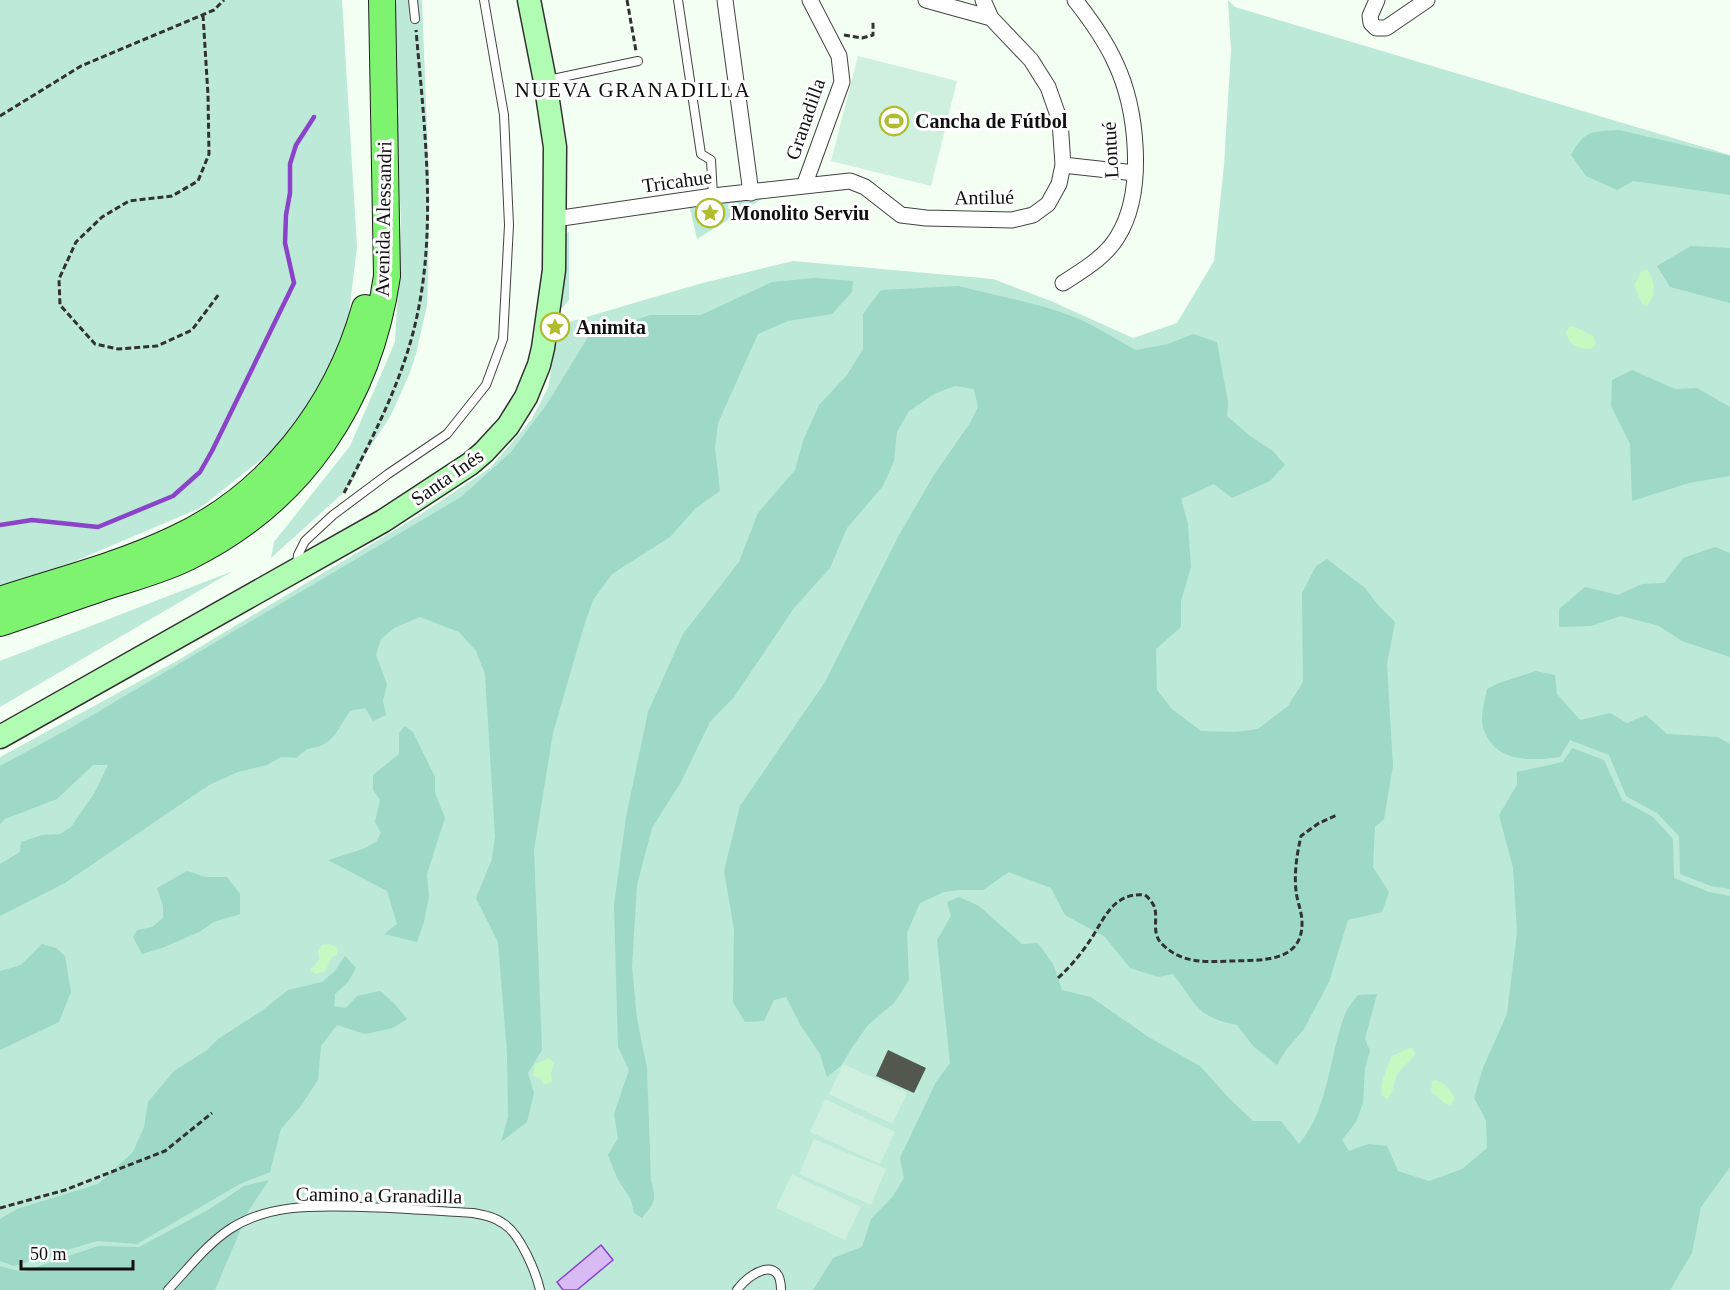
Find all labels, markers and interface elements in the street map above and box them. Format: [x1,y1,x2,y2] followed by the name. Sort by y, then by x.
[781,75,829,162] street label: Granadilla
[515,78,751,102] district label: NUEVA GRANADILLA
[878,105,910,137] sports icon: Cancha de Fútbol
[915,110,1068,132] place label: Cancha de Fútbol
[1098,121,1122,179] street label: Lontué
[371,141,395,297] street label: Avenida Alessandri
[641,165,713,197] street label: Tricahue
[954,185,1014,209] street label: Antilué
[694,197,726,229] place icon: Monolito Serviu
[731,202,869,224] place label: Monolito Serviu
[539,311,571,343] place icon: Animita
[576,316,646,338] place label: Animita
[407,444,487,510] street label: Santa Inés
[296,1183,463,1207] street label: Camino a Granadilla
[21,1233,134,1271] scale bar
[30,1244,67,1264] text: 50 m

